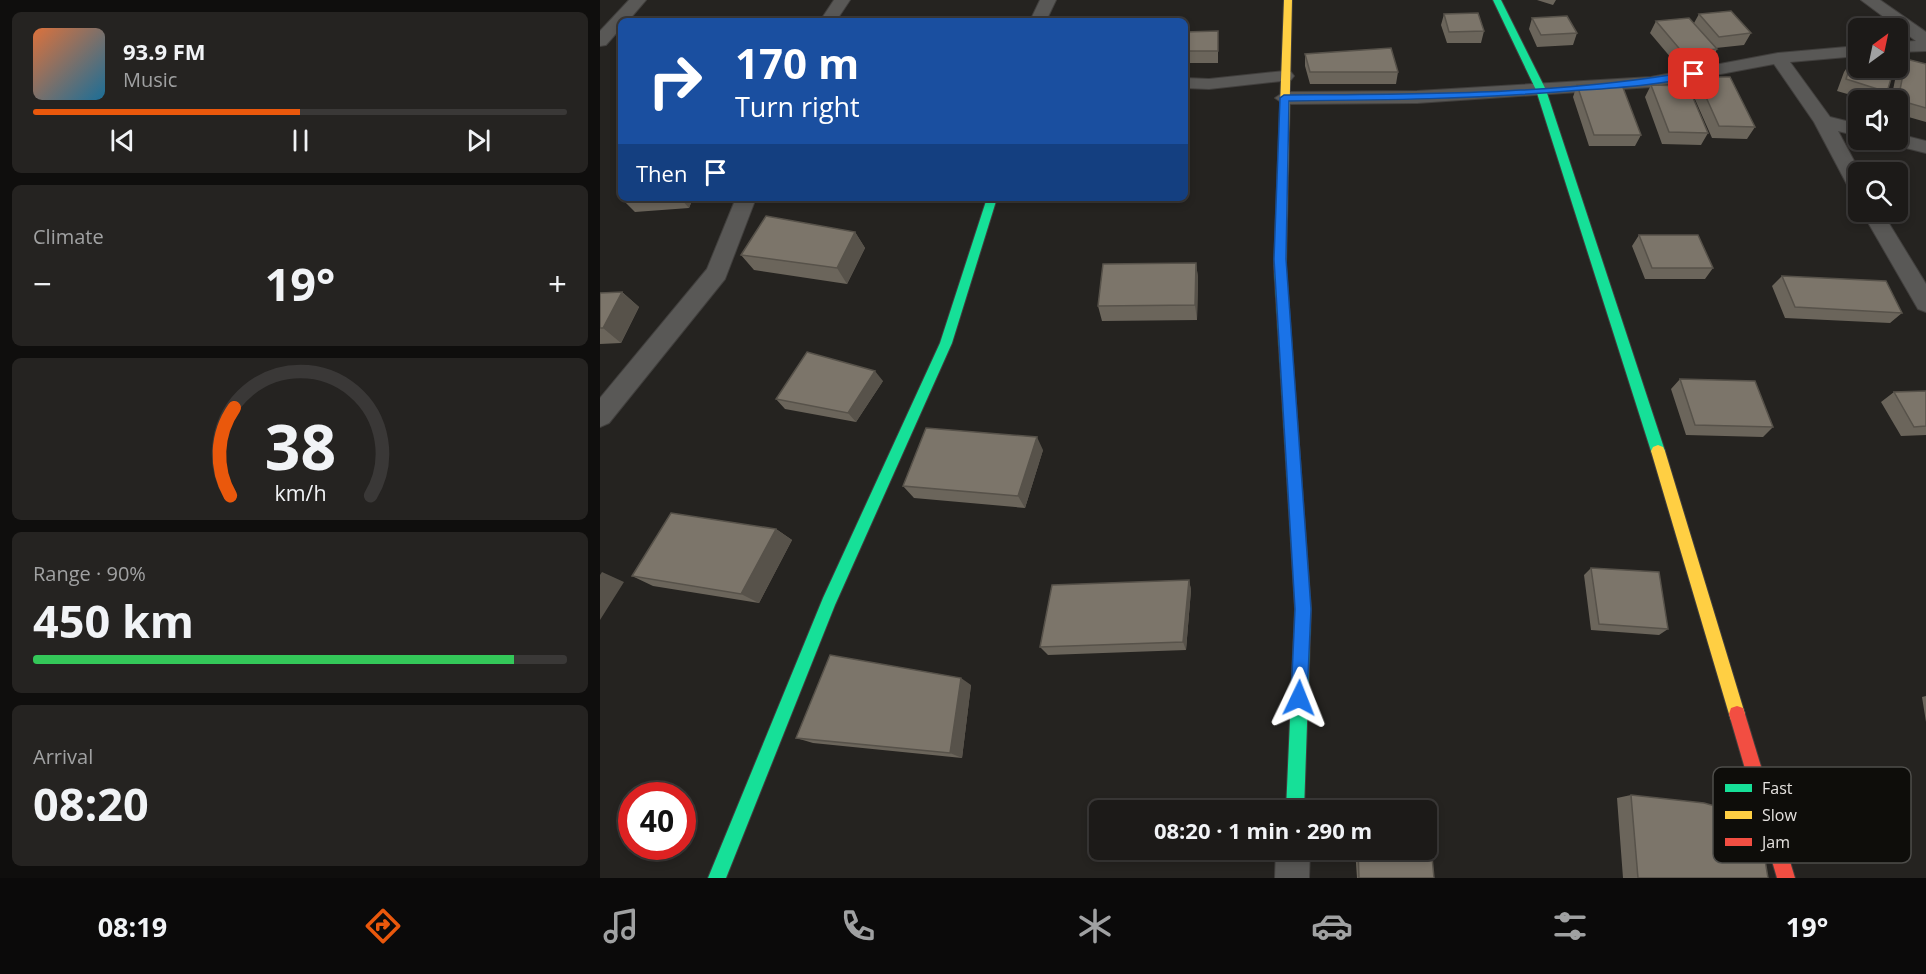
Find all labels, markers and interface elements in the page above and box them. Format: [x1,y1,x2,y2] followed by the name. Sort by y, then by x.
[1848,18,1908,78] north arrow
[1848,18,1908,222] map controls
[735,34,859,91] text: 170 m
[123,36,206,66] text: 93.9 FM
[636,42,714,120] icon: right
[1668,48,1719,99] pin
[1677,57,1710,90] icon: arrive
[123,66,177,93] text: Music
[735,88,860,125] text: Turn right
[1848,90,1908,150] button: sound
[106,124,139,157] icon: previous
[284,124,317,157] icon: pause
[462,124,495,157] icon: next
[699,156,732,189] icon: arrive
[636,158,687,188] text: Then
[1848,162,1908,222] button: search
[33,223,104,250] text: Climate
[265,253,335,314] text: 19°
[33,261,52,306] text: −
[548,261,567,306] text: +
[264,403,336,488] text: 38
[274,478,326,507] text: km/h
[33,560,146,587] text: Range · 90%
[33,590,194,651] text: 450 km
[1267,666,1331,730] position arrow
[33,743,93,770] text: Arrival
[1713,767,1911,863] legend
[33,773,149,834] text: 08:20
[1762,777,1793,799] text: Fast
[618,782,696,860] speed limit sign: 40
[1762,804,1797,826] text: Slow
[1154,815,1372,845] text: 08:20 · 1 min · 290 m
[1760,831,1790,853] text: Jam
[362,905,404,947] icon: directions
[600,905,642,947] icon: music
[837,905,879,947] icon: phone
[1074,905,1116,947] icon: climate
[1311,905,1353,947] icon: car
[1549,905,1591,947] icon: filters
[98,908,167,945] text: 08:19
[1786,908,1828,945] text: 19°

